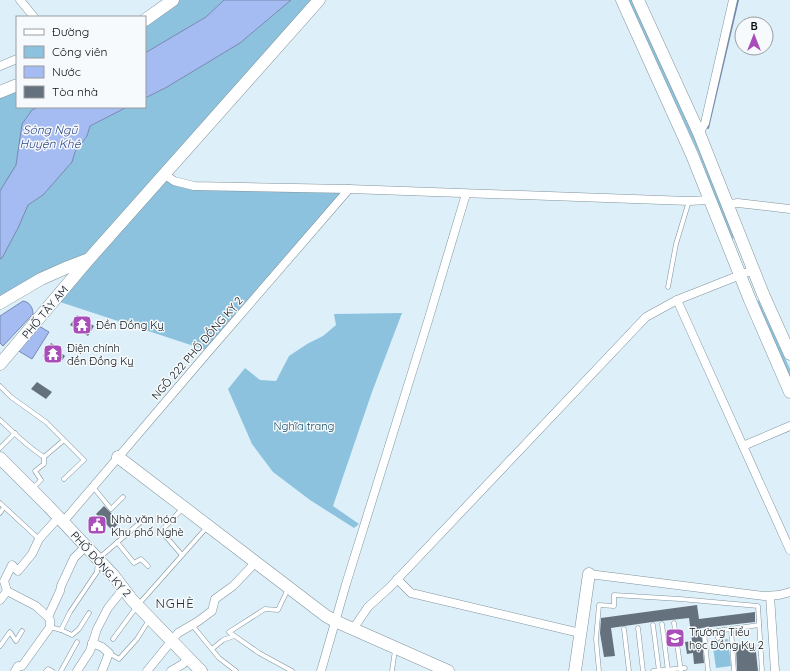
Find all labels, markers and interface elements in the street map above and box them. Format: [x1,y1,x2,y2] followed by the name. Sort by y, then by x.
[16,16,146,108] legend
[734,16,774,56] north arrow
[750,19,758,33] text: B
[52,24,89,39] text: Đường
[52,44,107,59] text: Công viên
[52,64,81,79] text: Nước
[52,84,98,99] text: Tòa nhà
[20,122,82,151] water label: Sông Ngũ Huyện Khê
[19,283,71,341] street label: PHỐ TÂY AM
[148,293,246,402] street label: NGÕ 222 PHỐ ĐỒNG KỴ 2
[71,314,93,336] temple icon: Đền Đồng Kỵ
[96,318,164,332] place label: Đền Đồng Kỵ
[67,341,134,368] place label: Điện chính đền Đồng Kỵ
[42,343,64,365] temple icon: Điện chính đền Đồng Kỵ
[274,419,334,433] park label: Nghĩa trang
[111,512,184,539] place label: Nhà văn hóa Khu phố Nghè
[86,514,108,536] public building icon: Nhà văn hóa Khu phố Nghè
[68,528,135,600] street label: PHỐ ĐỒNG KỴ 2
[155,595,195,611] district label: NGHÈ
[689,625,764,652] place label: Trường Tiểu học Đồng Kỵ 2
[664,627,686,649] school or university icon: Trường Tiểu học Đồng Kỵ 2

